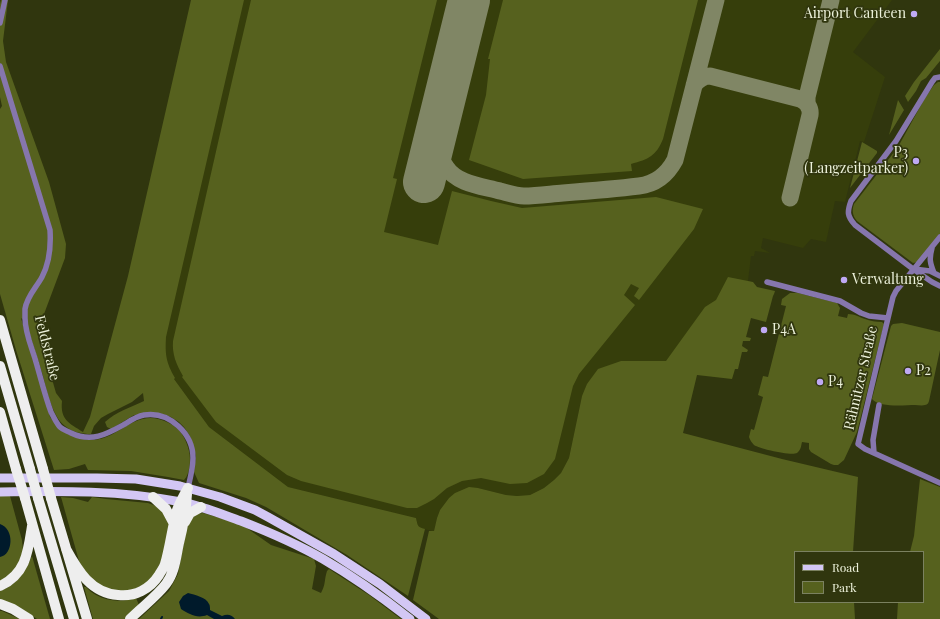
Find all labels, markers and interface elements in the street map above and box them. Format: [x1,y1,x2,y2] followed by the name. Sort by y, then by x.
[804,6,906,22] place label: Airport Canteen
[909,9,919,19] marker: Airport Canteen
[804,145,908,178] place label: P3 (Langzeitparker)
[911,156,921,166] marker: P3 (Langzeitparker)
[852,272,924,288] place label: Verwaltung
[839,275,849,285] marker: Verwaltung
[31,314,63,382] street label: Feldstraße
[772,322,796,338] place label: P4A
[841,324,881,432] street label: Rähnitzer Straße
[759,325,769,335] marker: P4A
[916,363,931,379] place label: P2
[903,366,913,376] marker: P2
[828,374,843,390] place label: P4
[815,377,825,387] marker: P4
[794,551,924,603] legend
[832,559,859,575] text: Road
[832,579,857,595] text: Park

